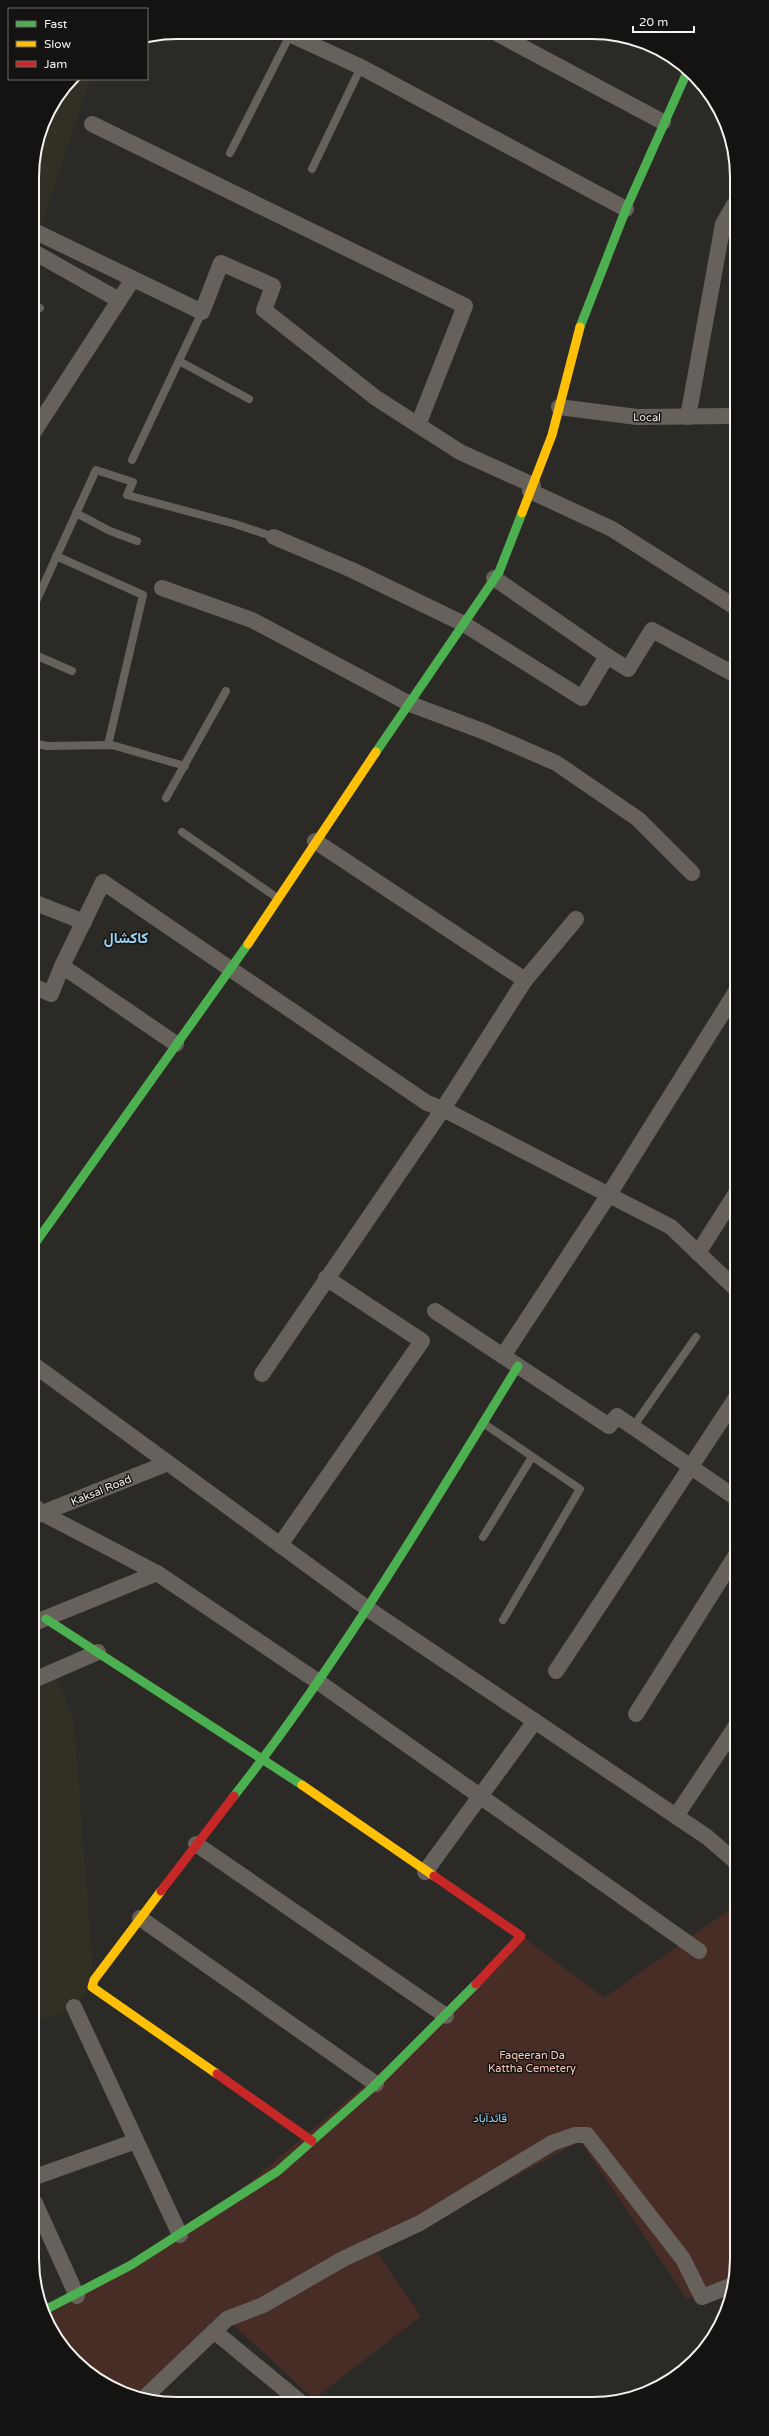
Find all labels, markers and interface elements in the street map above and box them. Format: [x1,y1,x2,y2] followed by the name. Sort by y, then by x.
[8,8,148,80] legend
[633,8,694,34] scale bar
[639,15,668,29] text: 20 m
[44,17,68,31] text: Fast
[44,37,71,51] text: Slow
[44,57,67,71] text: Jam
[633,411,661,424] street label: Local
[104,929,148,947] district label: کاکشال
[69,1472,133,1509] street label: Kaksal Road
[488,2049,576,2075] park label: Faqeeran Da Kattha Cemetery
[473,2111,507,2125] district label: قائدآباد

